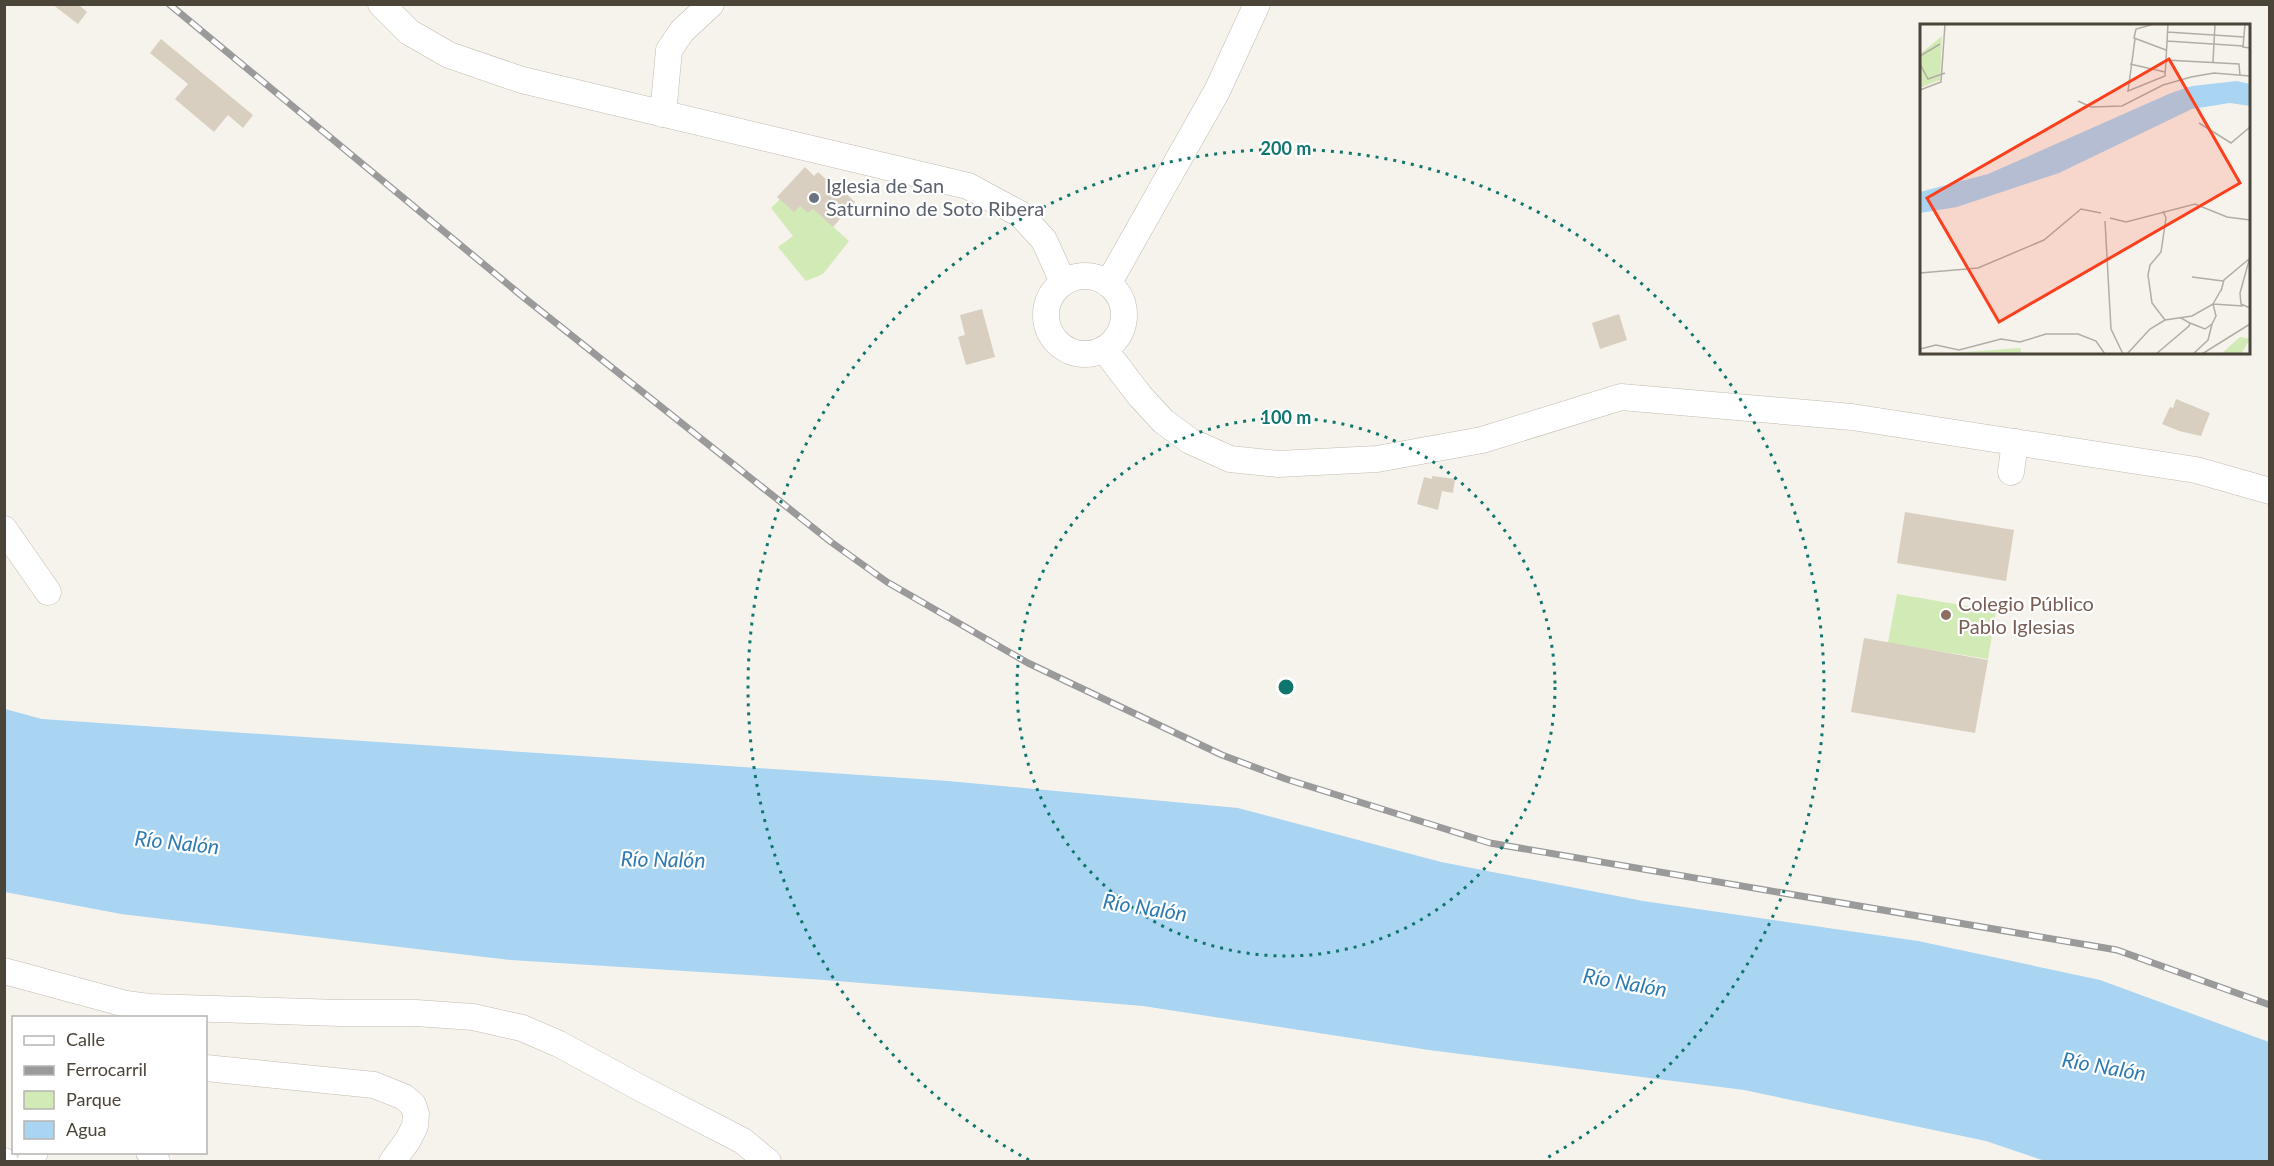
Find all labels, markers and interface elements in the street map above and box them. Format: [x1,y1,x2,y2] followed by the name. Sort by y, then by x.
[1920,24,2250,354] inset map
[1261,137,1311,159] text: 200 m
[826,173,1044,220] place label: Iglesia de San Saturnino de Soto Ribera
[807,191,821,205] marker: Iglesia de San Saturnino de Soto Ribera
[1261,406,1311,428] text: 100 m
[1958,591,2094,638] place label: Colegio Público Pablo Iglesias
[1939,608,1953,622] marker: Colegio Público Pablo Iglesias
[1276,677,1296,697] centre of rings
[134,825,221,858] water label: Río Nalón
[620,845,706,872] water label: Río Nalón
[1101,888,1189,925] water label: Río Nalón
[1581,962,1669,1001] water label: Río Nalón
[12,1016,207,1154] legend
[66,1028,105,1050] text: Calle
[2060,1046,2148,1085] water label: Río Nalón
[66,1058,147,1080] text: Ferrocarril
[66,1088,121,1110] text: Parque
[66,1118,107,1140] text: Agua

